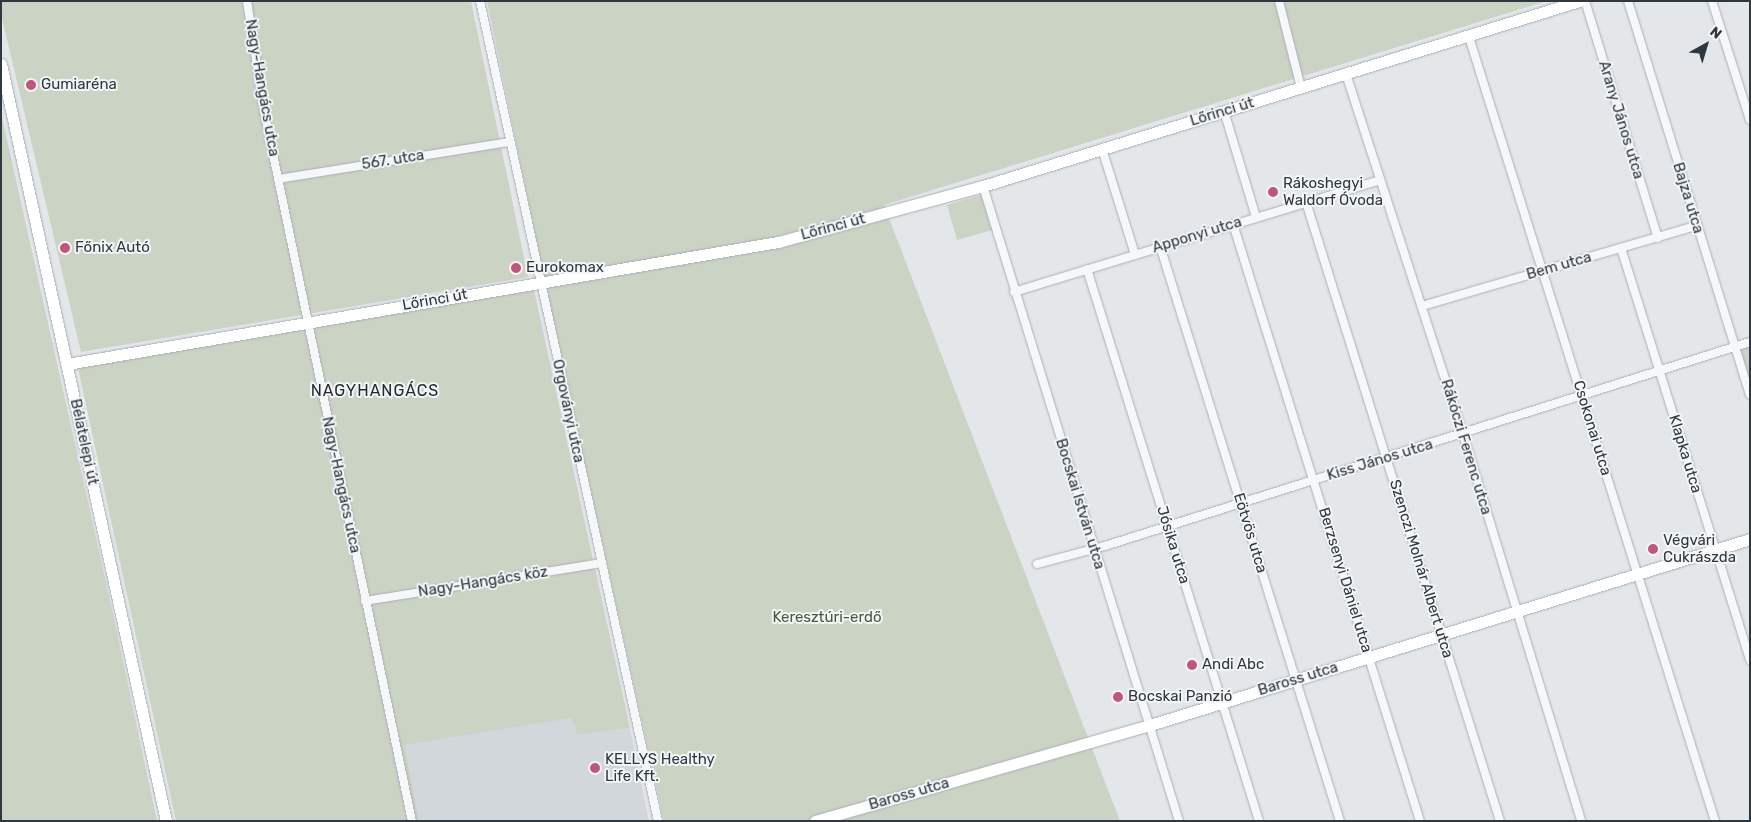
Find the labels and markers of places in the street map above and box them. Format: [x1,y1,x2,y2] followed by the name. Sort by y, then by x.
[41,76,117,94] place label: Gumiaréna
[25,79,37,91] marker: Gumiaréna
[1283,174,1383,209] place label: Rákoshegyi Waldorf Óvoda
[1267,186,1279,198] marker: Rákoshegyi Waldorf Óvoda
[75,239,150,257] place label: Főnix Autó
[59,242,71,254] marker: Főnix Autó
[526,259,604,277] place label: Eurokomax
[510,262,522,274] marker: Eurokomax
[1663,531,1736,566] place label: Végvári Cukrászda
[1647,543,1659,555] marker: Végvári Cukrászda
[1202,656,1265,674] place label: Andi Abc
[1186,659,1198,671] marker: Andi Abc
[1128,688,1232,706] place label: Bocskai Panzió
[1112,691,1124,703] marker: Bocskai Panzió
[605,750,715,785] place label: KELLYS Healthy Life Kft.
[589,762,601,774] marker: KELLYS Healthy Life Kft.

